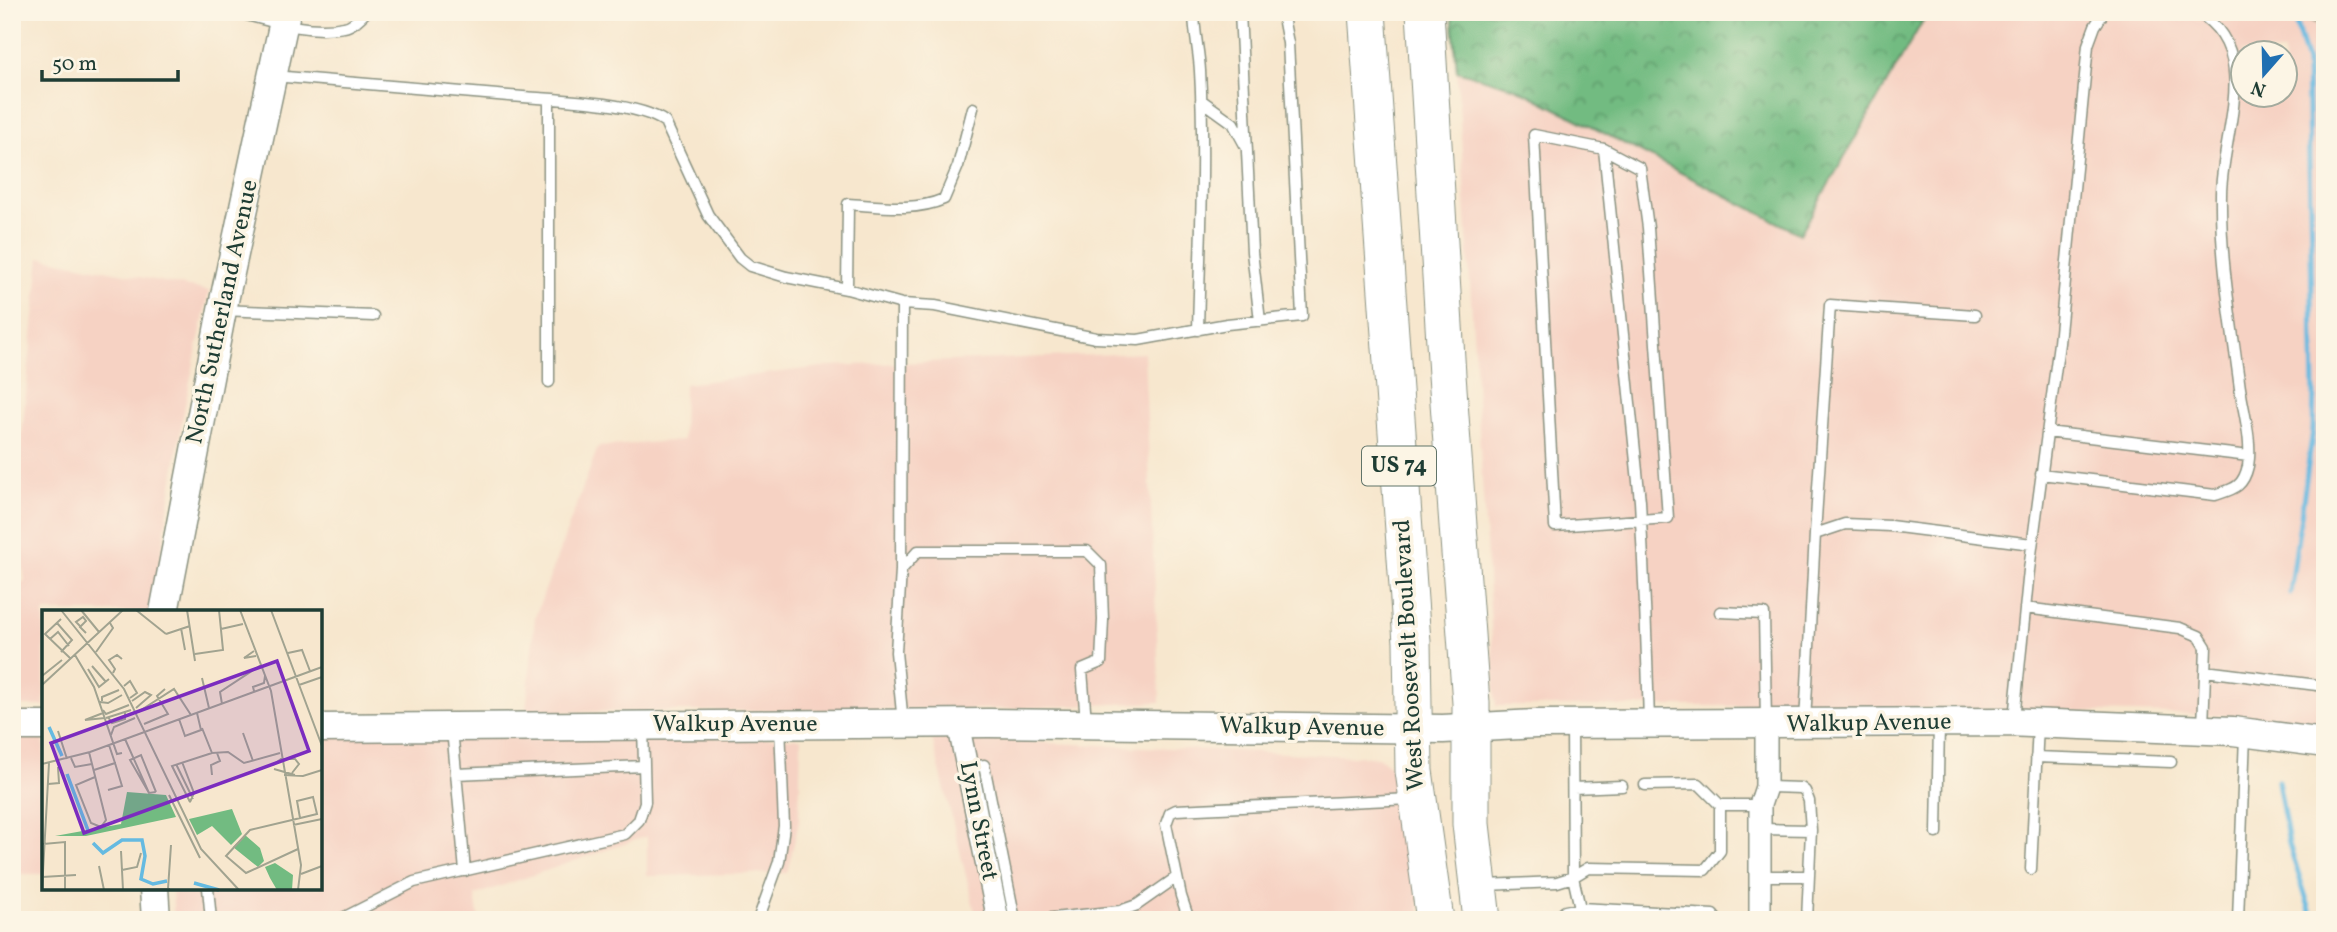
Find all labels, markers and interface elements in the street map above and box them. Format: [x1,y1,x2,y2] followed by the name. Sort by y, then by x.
[42,38,178,82] scale bar
[2228,38,2298,108] north arrow
[52,50,97,79] text: 50 m
[2248,73,2270,103] text: N
[178,177,268,447] street label: North Sutherland Avenue
[1362,446,1436,486] road number: US 74
[1386,518,1434,792] street label: West Roosevelt Boulevard
[42,610,322,890] inset map
[1786,706,1952,742] street label: Walkup Avenue
[652,708,818,742] street label: Walkup Avenue
[1219,710,1385,746] street label: Walkup Avenue
[950,758,1006,884] street label: Lynn Street

